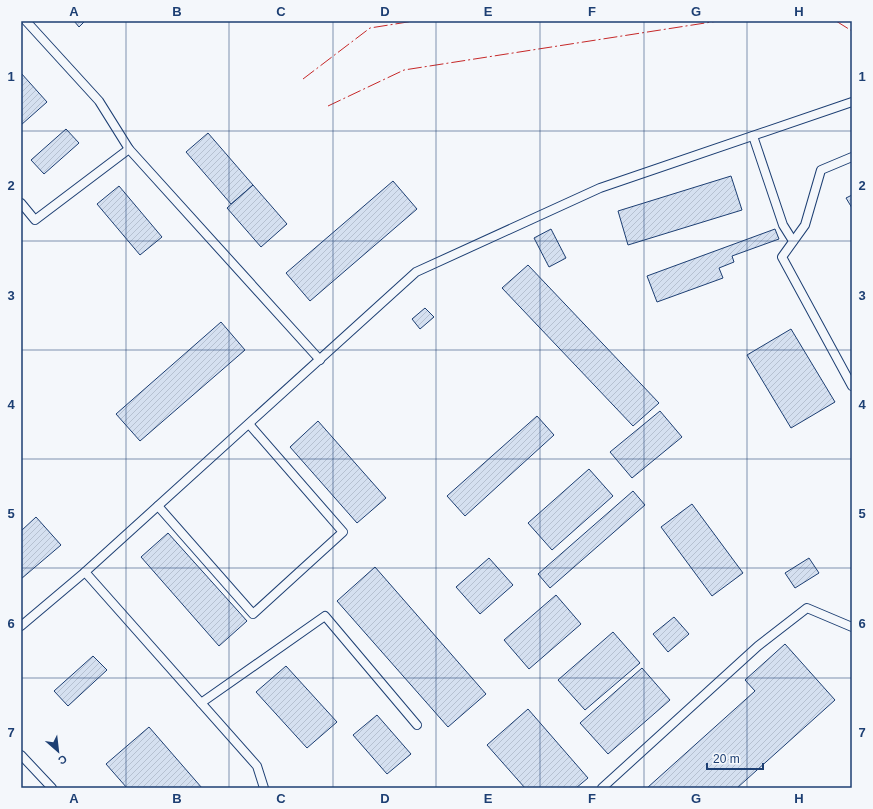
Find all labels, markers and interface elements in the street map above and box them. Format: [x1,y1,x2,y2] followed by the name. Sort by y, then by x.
[69,4,79,19] text: A
[172,4,182,19] text: B
[276,4,286,19] text: C
[380,4,390,19] text: D
[484,4,493,19] text: E
[588,4,596,19] text: F
[691,4,701,19] text: G
[794,4,804,19] text: H
[7,69,15,84] text: 1
[858,69,866,84] text: 1
[7,178,15,193] text: 2
[858,178,866,193] text: 2
[7,288,15,303] text: 3
[858,288,866,303] text: 3
[7,397,15,412] text: 4
[858,397,866,412] text: 4
[7,506,15,521] text: 5
[858,506,866,521] text: 5
[7,616,15,631] text: 6
[858,616,866,631] text: 6
[7,725,15,740] text: 7
[858,725,866,740] text: 7
[38,731,78,771] north arrow
[707,745,763,771] scale bar
[713,752,740,766] text: 20 m
[56,753,69,767] text: С
[69,791,79,806] text: A
[172,791,182,806] text: B
[276,791,286,806] text: C
[380,791,390,806] text: D
[484,791,493,806] text: E
[588,791,596,806] text: F
[691,791,701,806] text: G
[794,791,804,806] text: H

